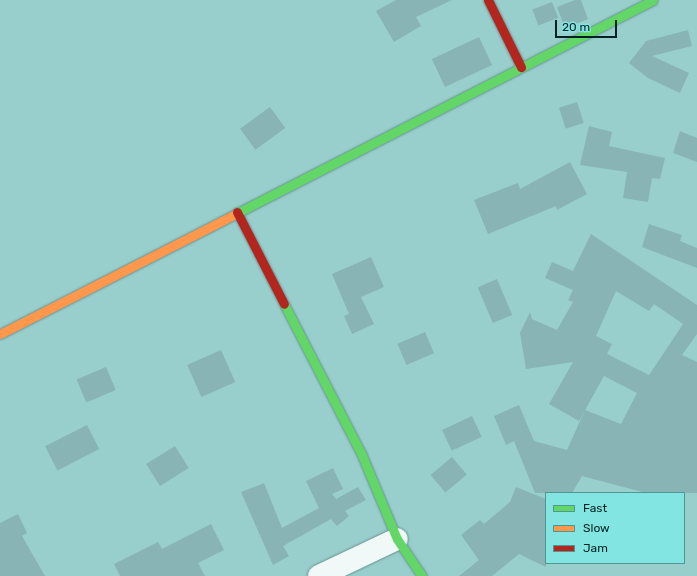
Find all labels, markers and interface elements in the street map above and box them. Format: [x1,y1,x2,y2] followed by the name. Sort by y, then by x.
[557,12,619,38] scale bar
[562,20,590,34] text: 20 m
[545,492,685,564] legend
[583,501,607,515] text: Fast
[583,521,610,535] text: Slow
[583,541,608,555] text: Jam

